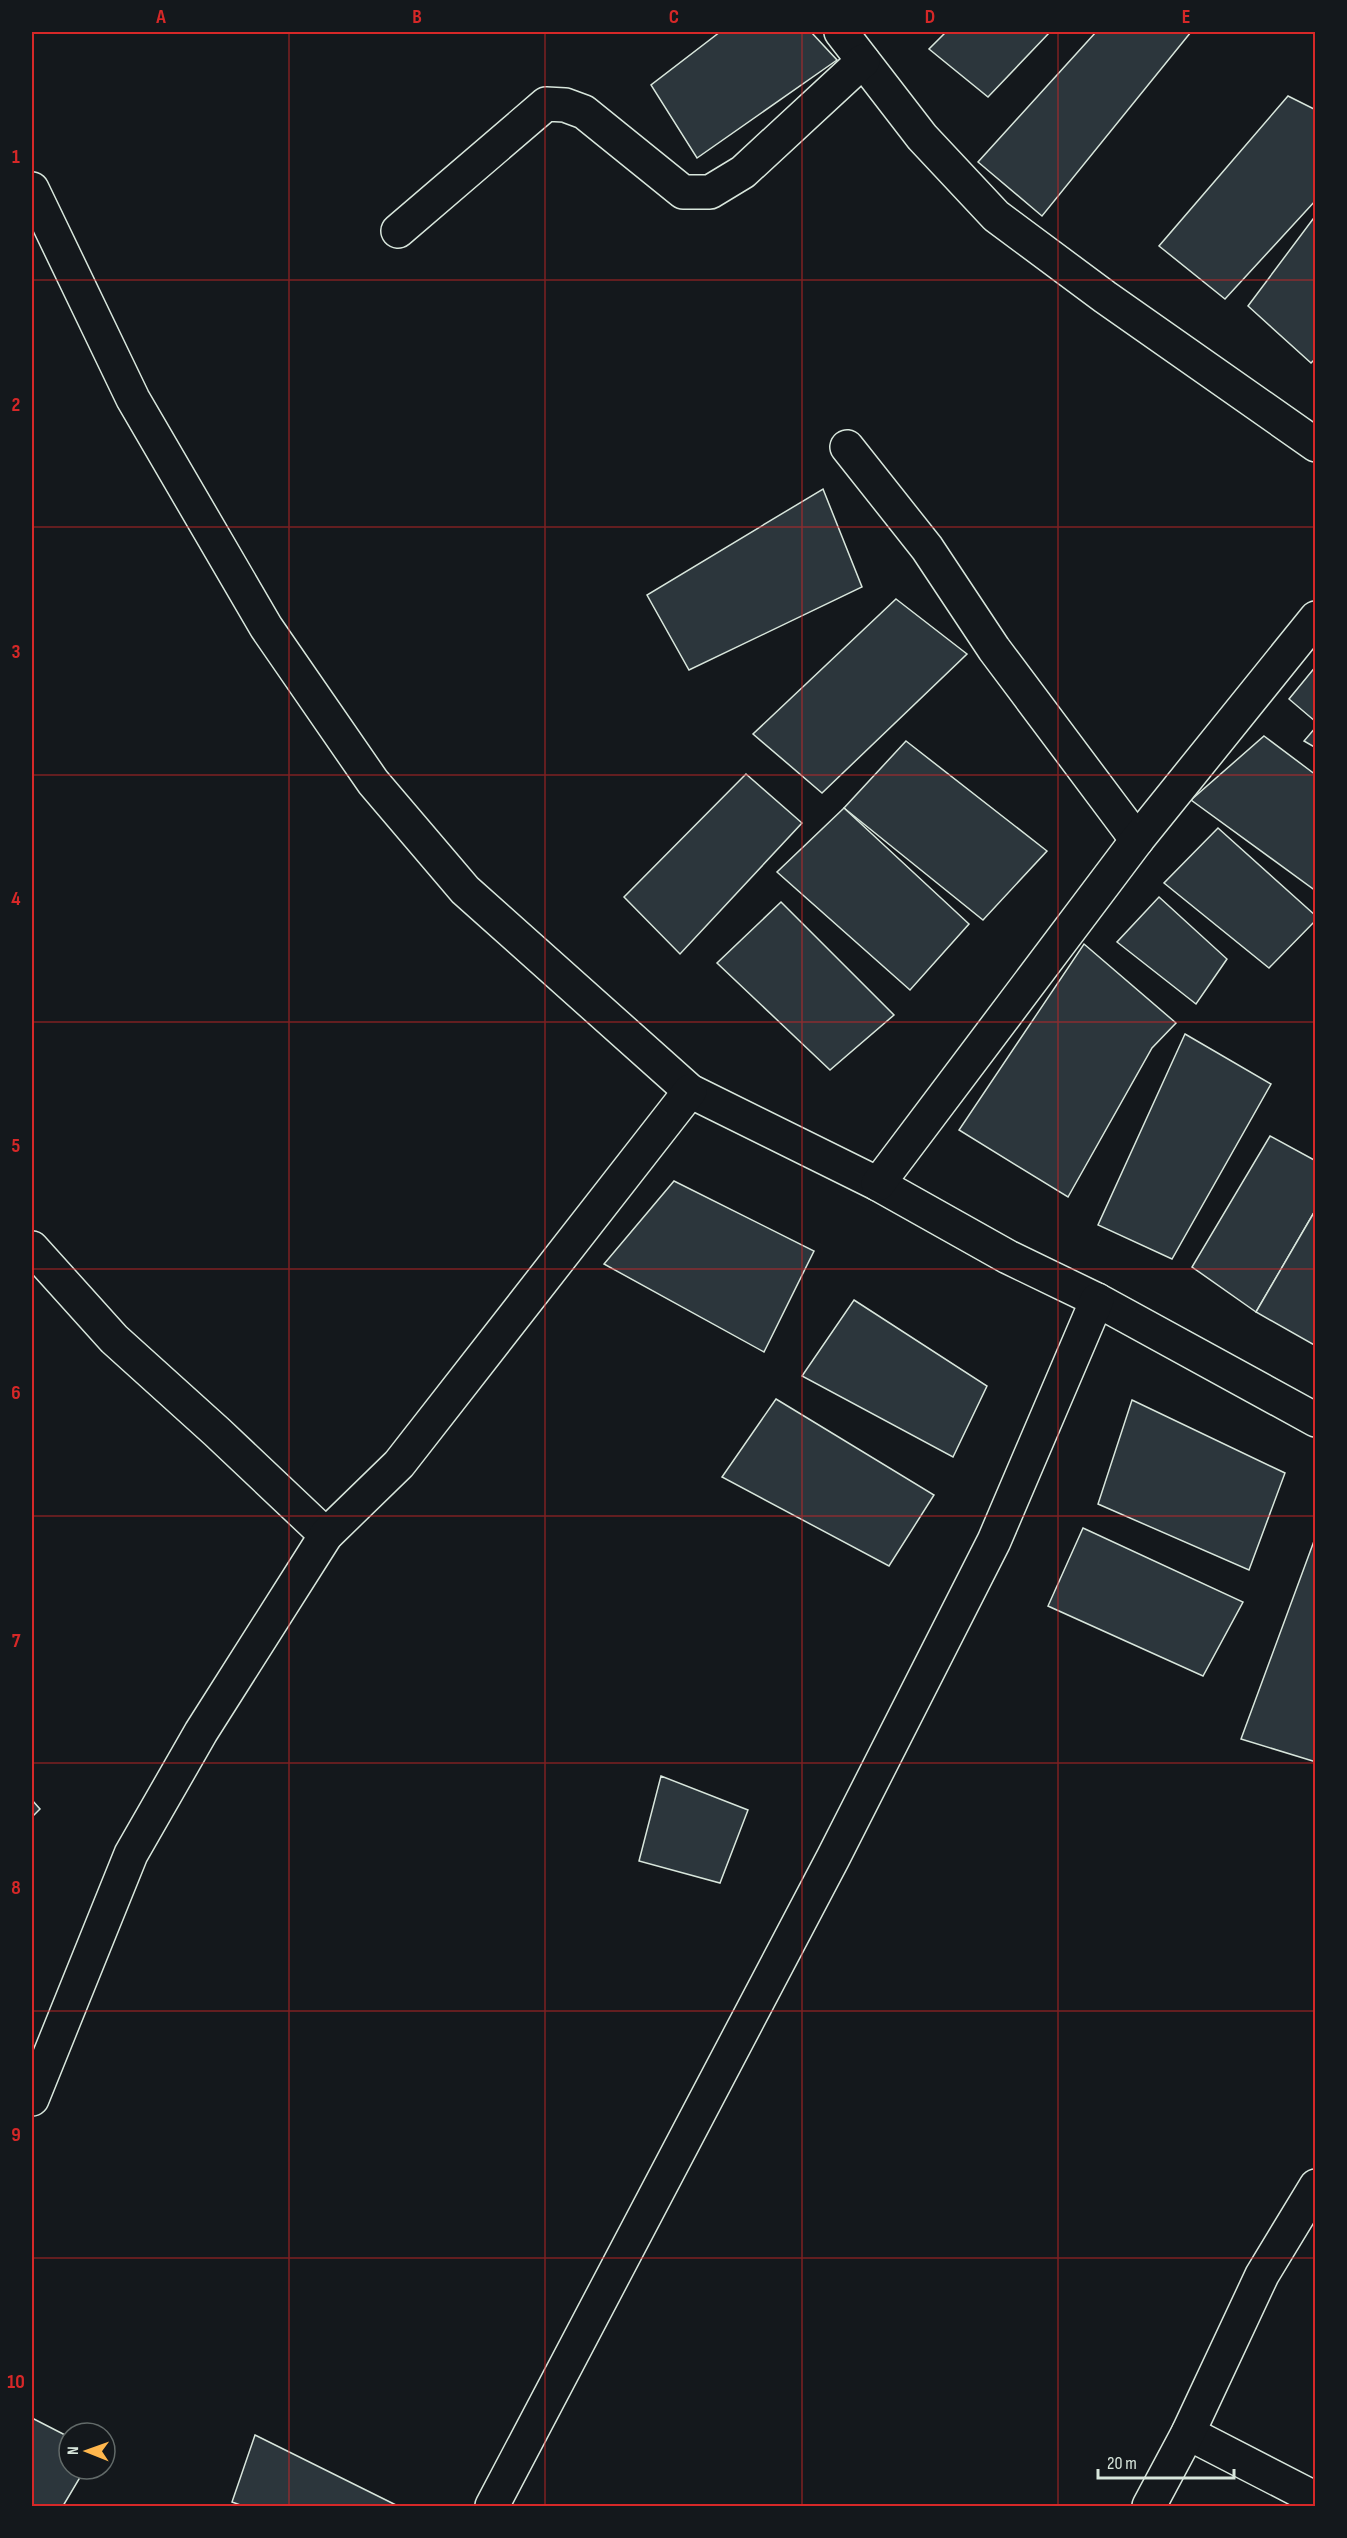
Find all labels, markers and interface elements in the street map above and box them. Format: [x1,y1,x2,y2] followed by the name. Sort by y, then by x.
[155,5,166,29] text: A
[412,5,422,29] text: B
[669,5,679,29] text: C
[925,5,935,29] text: D
[1182,5,1190,29] text: E
[12,145,20,169] text: 1
[12,393,20,417] text: 2
[12,640,21,664] text: 3
[11,887,21,911] text: 4
[12,1134,21,1158] text: 5
[11,1381,21,1405] text: 6
[12,1629,21,1653] text: 7
[11,1876,21,1900] text: 8
[11,2123,21,2147] text: 9
[7,2370,25,2394] text: 10
[57,2421,117,2481] north arrow
[1098,2442,1234,2480] scale bar
[64,2446,83,2455] text: N
[1107,2453,1137,2474] text: 20 m

